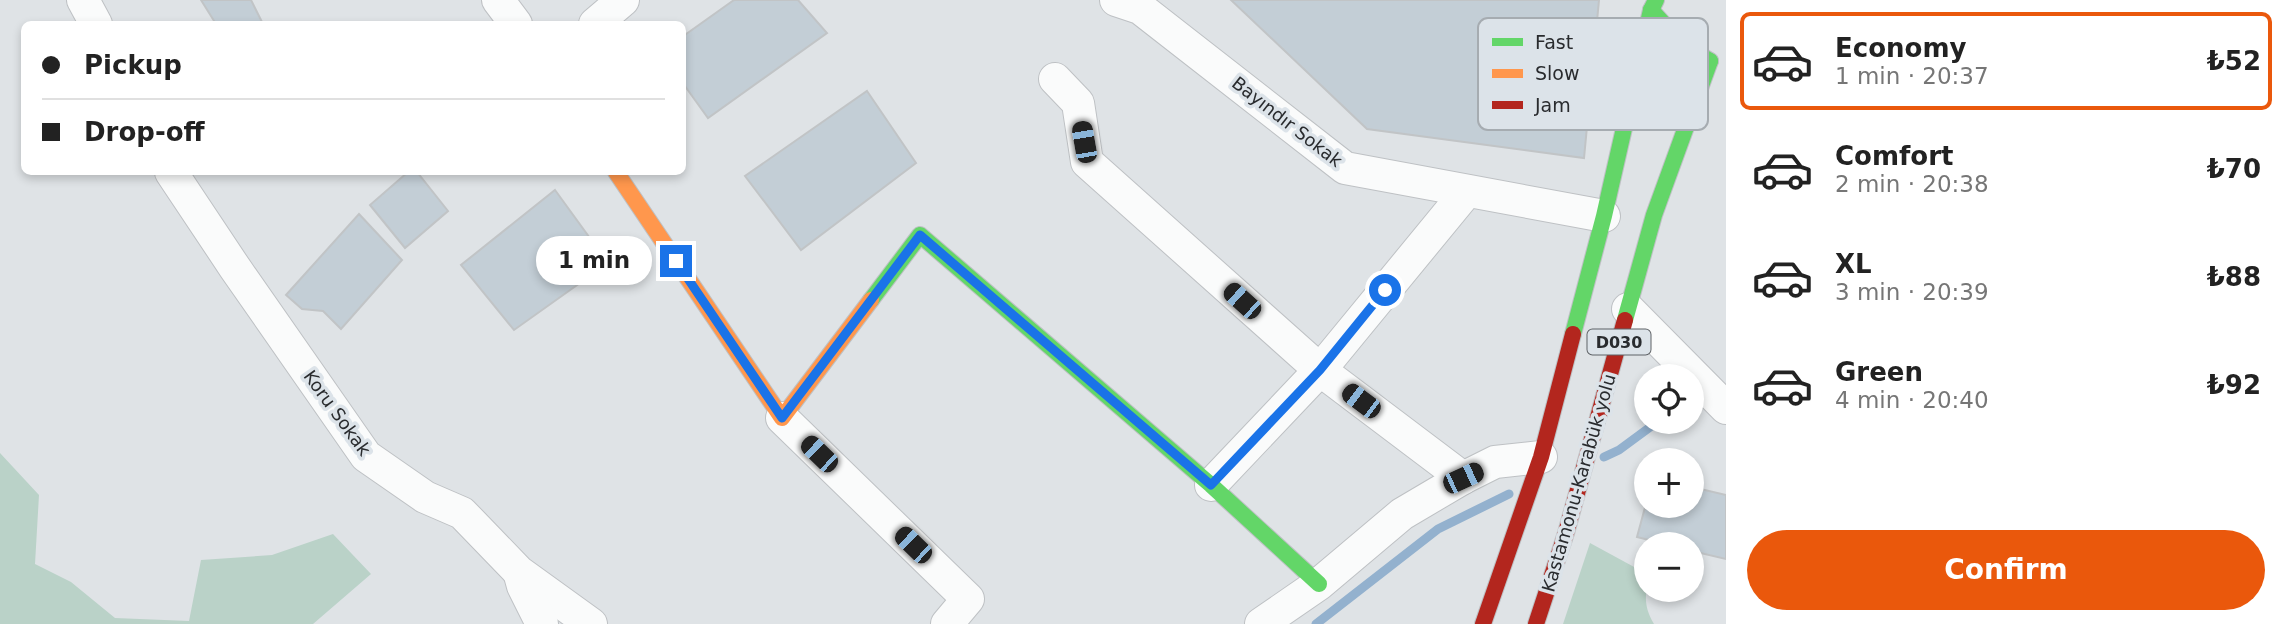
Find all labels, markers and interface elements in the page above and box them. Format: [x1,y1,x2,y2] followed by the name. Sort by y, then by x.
[1478,18,1708,130] legend
[1751,30,1814,93] icon: car
[1535,31,1573,53] text: Fast
[1835,33,1966,63] text: Economy
[2207,46,2261,76] text: ₺52
[84,50,182,80] text: Pickup
[1535,62,1580,84] text: Slow
[1835,63,1989,89] text: 1 min · 20:37
[1228,72,1347,171] street label: Bayındır Sokak
[1534,94,1571,116] text: Jam
[84,117,205,147] text: Drop-off
[1071,119,1098,165] car
[1751,138,1814,201] icon: car
[1835,141,1953,171] text: Comfort
[2207,154,2261,184] text: ₺70
[1835,171,1989,197] text: 2 min · 20:38
[536,236,652,286] callout: 1 min
[660,245,692,277] route end
[1751,246,1814,309] icon: car
[558,247,630,273] text: 1 min
[1835,249,1872,279] text: XL
[2207,262,2261,292] text: ₺88
[1369,274,1401,306] route start
[1220,279,1265,323] car
[1835,279,1989,305] text: 3 min · 20:39
[1588,330,1650,354] road number: D030
[1751,354,1814,417] icon: car
[1835,357,1923,387] text: Green
[1634,364,1704,602] map controls
[1634,364,1704,434] button: locate
[299,366,376,460] street label: Koru Sokak
[2207,370,2261,400] text: ₺92
[1537,371,1620,594] street label: Kastamonu-Karabük yolu
[1338,380,1385,422] car
[1835,387,1989,413] text: 4 min · 20:40
[797,432,842,476] car
[1634,448,1704,518] button: +
[1440,460,1487,496] car
[891,523,936,567] car
[1747,530,2265,610] button: Confirm
[1634,532,1704,602] button: −

